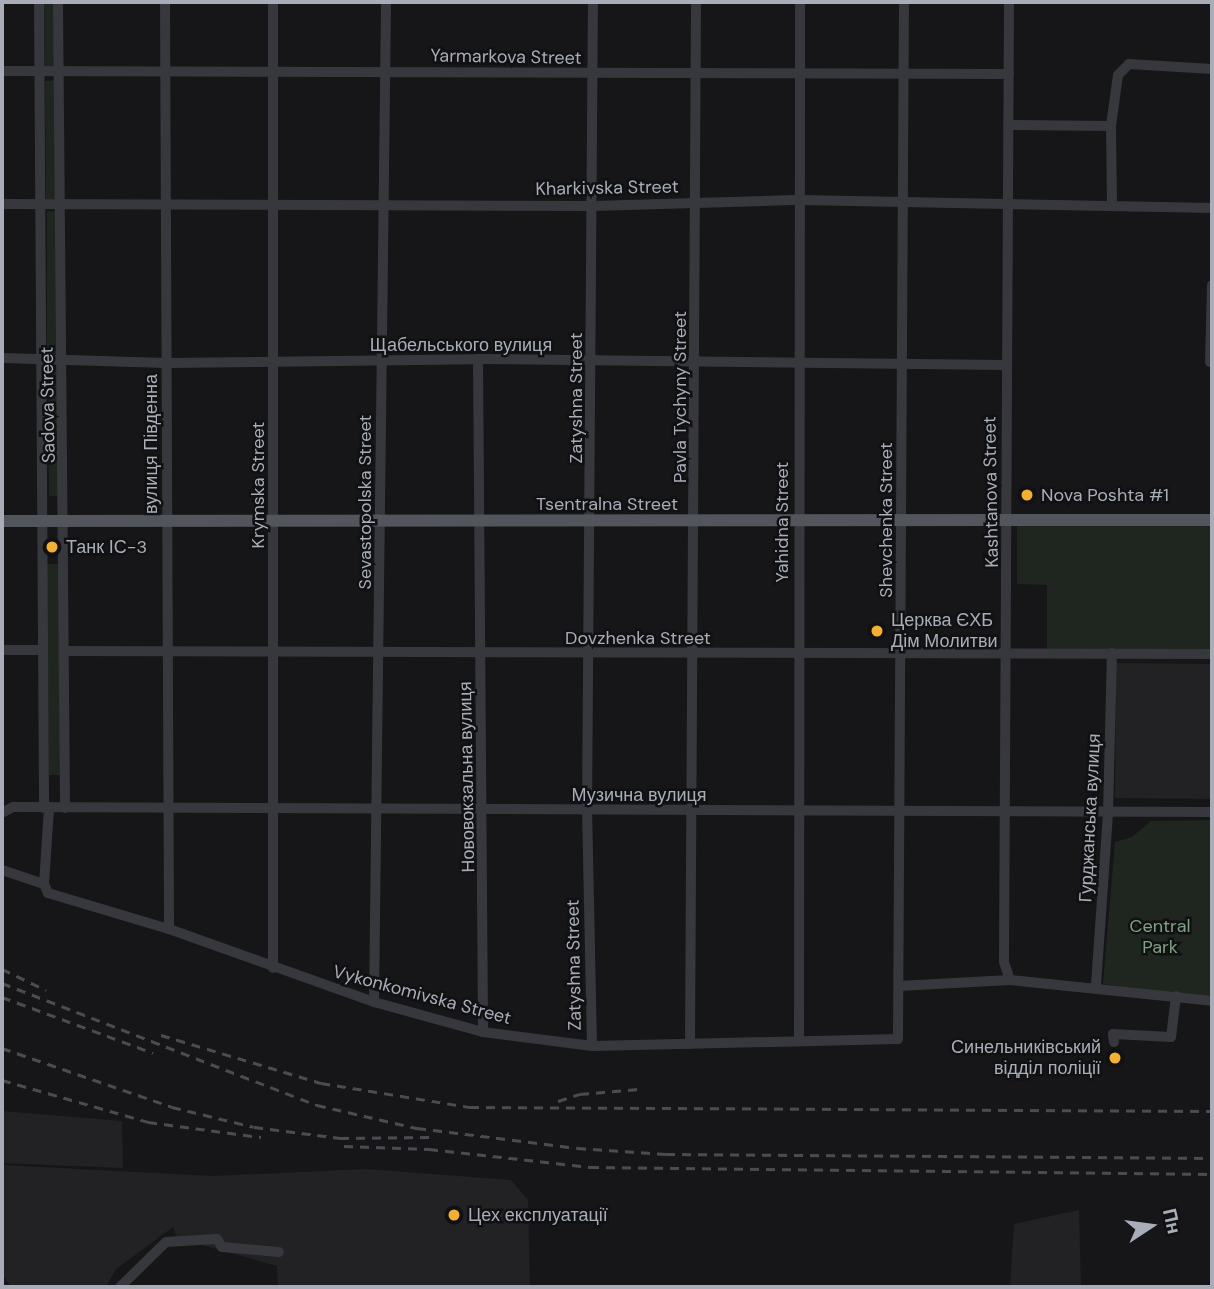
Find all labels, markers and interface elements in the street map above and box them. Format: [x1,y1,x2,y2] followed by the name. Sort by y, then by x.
[430,45,582,69] street label: Yarmarkova Street
[535,176,679,200] street label: Kharkivska Street
[669,311,691,483] street label: Pavla Tychyny Street
[565,332,587,464] street label: Zatyshna Street
[370,334,552,356] street label: Щабельського вулиця
[36,347,60,463] street label: Sadova Street
[140,374,162,514] street label: вулиця Південна
[354,415,376,589] street label: Sevastopolska Street
[979,416,1003,568] street label: Kashtanova Street
[247,422,269,548] street label: Krymska Street
[875,442,897,598] street label: Shevchenka Street
[771,462,793,582] street label: Yahidna Street
[1041,484,1169,506] place label: Nova Poshta #1
[1019,487,1035,503] marker: Nova Poshta #1
[536,493,678,515] street label: Tsentralna Street
[66,536,147,558] place label: Танк ІС-3
[44,539,60,555] marker: Танк ІС-3
[891,610,998,652] place label: Церква ЄХБ Дім Молитви
[869,623,885,639] marker: Церква ЄХБ Дім Молитви
[565,627,711,649] street label: Dovzhenka Street
[455,681,479,873] street label: Нововокзальна вулиця
[1075,733,1105,903] street label: Гурджанська вулиця
[571,784,707,806] street label: Музична вулиця
[562,899,586,1031] street label: Zatyshna Street
[1130,916,1190,958] park label: Central Park
[331,961,513,1029] street label: Vykonkomivska Street
[951,1037,1101,1080] place label: Синельниківський відділ поліції
[1107,1050,1123,1066] marker: Синельниківський відділ поліції
[1116,1191,1186,1261] north arrow
[468,1204,608,1226] place label: Цех експлуатації
[1157,1206,1187,1236] text: Пн
[446,1207,462,1223] marker: Цех експлуатації

